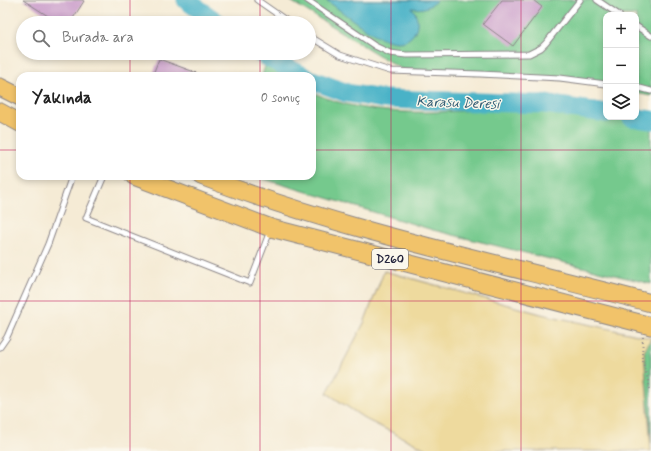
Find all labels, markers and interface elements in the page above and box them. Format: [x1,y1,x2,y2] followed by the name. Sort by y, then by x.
[603,12,639,120] map controls
[603,12,639,48] button: +
[16,16,316,60] search box
[30,27,52,49] icon: search
[62,28,134,48] text: Burada ara
[603,48,639,84] button: −
[603,84,639,120] button: layers
[32,87,92,109] text: Yakında
[261,90,300,107] text: 0 sonuç
[416,93,502,114] water label: Karasu Deresi
[372,249,408,269] road number: D260

